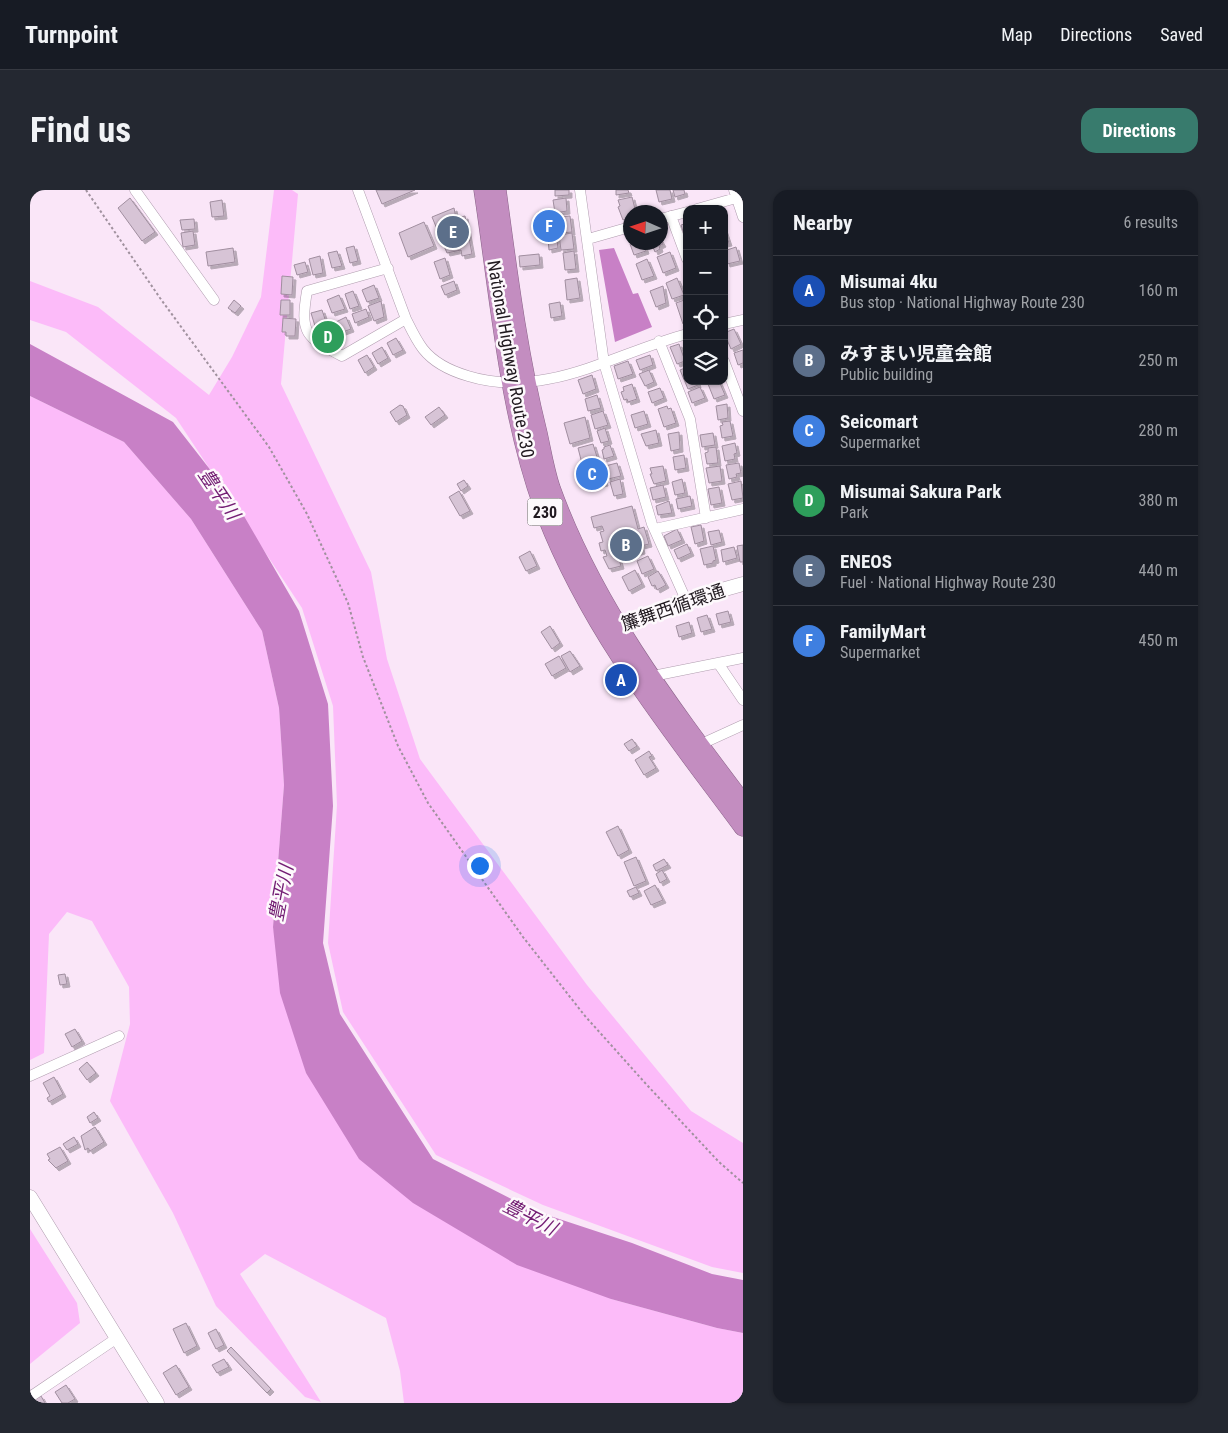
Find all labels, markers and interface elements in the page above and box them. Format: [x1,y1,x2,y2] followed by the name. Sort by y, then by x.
[25,21,118,49] text: Turnpoint
[1001,24,1032,45] text: Map
[1060,24,1132,45] text: Directions
[1160,24,1203,45] text: Saved
[1081,108,1198,153] button: Directions
[30,110,131,151] text: Find us
[623,205,668,250] north arrow
[683,205,728,385] map controls
[683,205,728,250] button: +
[533,207,565,245] pin: F
[793,211,852,235] text: Nearby
[437,213,469,251] pin: E
[1123,213,1178,232] text: 6 results
[683,250,728,295] button: −
[483,259,539,459] street label: National Highway Route 230
[840,270,937,293] text: Misumai 4ku
[804,281,814,300] text: A
[1139,281,1178,300] text: 160 m
[840,293,1085,312] text: Bus stop · National Highway Route 230
[683,295,728,340] button: locate
[312,318,344,356] pin: D
[683,340,728,385] button: layers
[840,342,992,365] text: みすまい児童会館
[805,351,813,370] text: B
[1139,351,1178,370] text: 250 m
[840,365,933,384] text: Public building
[840,410,918,433] text: Seicomart
[804,421,814,440] text: C
[1139,421,1178,440] text: 280 m
[840,433,920,452] text: Supermarket
[576,455,608,493] pin: C
[194,464,246,526] water label: 豊平川
[840,480,1001,503] text: Misumai Sakura Park
[804,491,814,510] text: D
[1139,491,1178,510] text: 380 m
[528,498,562,526] road number: 230
[840,503,869,522] text: Park
[610,526,642,564] pin: B
[840,550,892,573] text: ENEOS
[805,561,813,580] text: E
[1139,561,1178,580] text: 440 m
[840,573,1056,592] text: Fuel · National Highway Route 230
[619,579,727,635] street label: 簾舞西循環通
[840,620,926,643] text: FamilyMart
[805,631,813,650] text: F
[1139,631,1178,650] text: 450 m
[840,643,920,662] text: Supermarket
[605,661,637,699] pin: A
[467,853,493,879] your location
[264,861,298,923] water label: 豊平川
[499,1194,562,1241] water label: 豊平川

